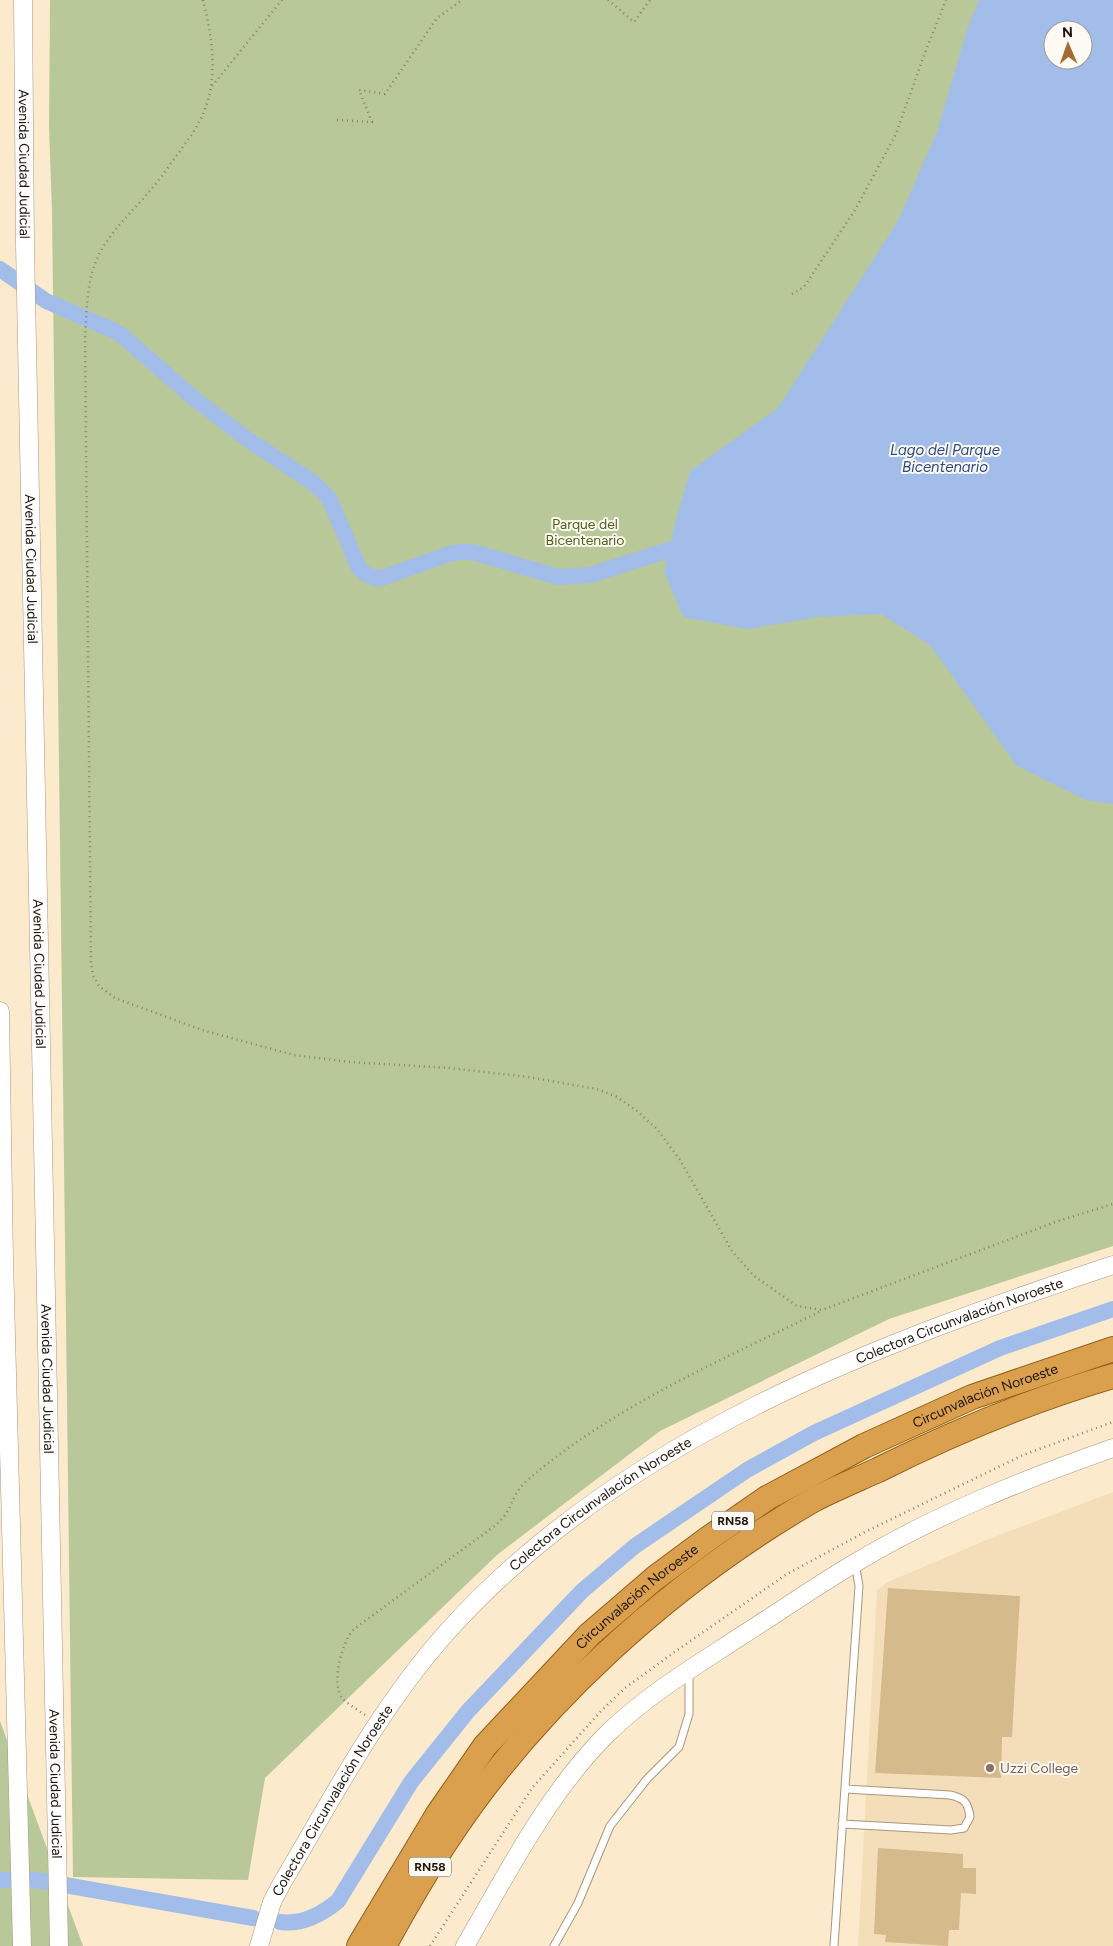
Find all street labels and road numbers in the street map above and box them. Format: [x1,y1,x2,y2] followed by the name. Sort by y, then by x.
[15,89,33,239] street label: Avenida Ciudad Judicial
[21,494,41,644] street label: Avenida Ciudad Judicial
[30,899,50,1049] street label: Avenida Ciudad Judicial
[853,1274,1065,1367] street label: Colectora Circunvalación Noroeste
[38,1304,58,1454] street label: Avenida Ciudad Judicial
[910,1360,1061,1431] street label: Circunvalación Noroeste
[505,1433,695,1574] street label: Colectora Circunvalación Noroeste
[712,1512,754,1530] road number: RN58
[572,1540,702,1653] street label: Circunvalación Noroeste
[268,1701,396,1899] street label: Colectora Circunvalación Noroeste
[46,1709,66,1859] street label: Avenida Ciudad Judicial
[409,1858,451,1876] road number: RN58

